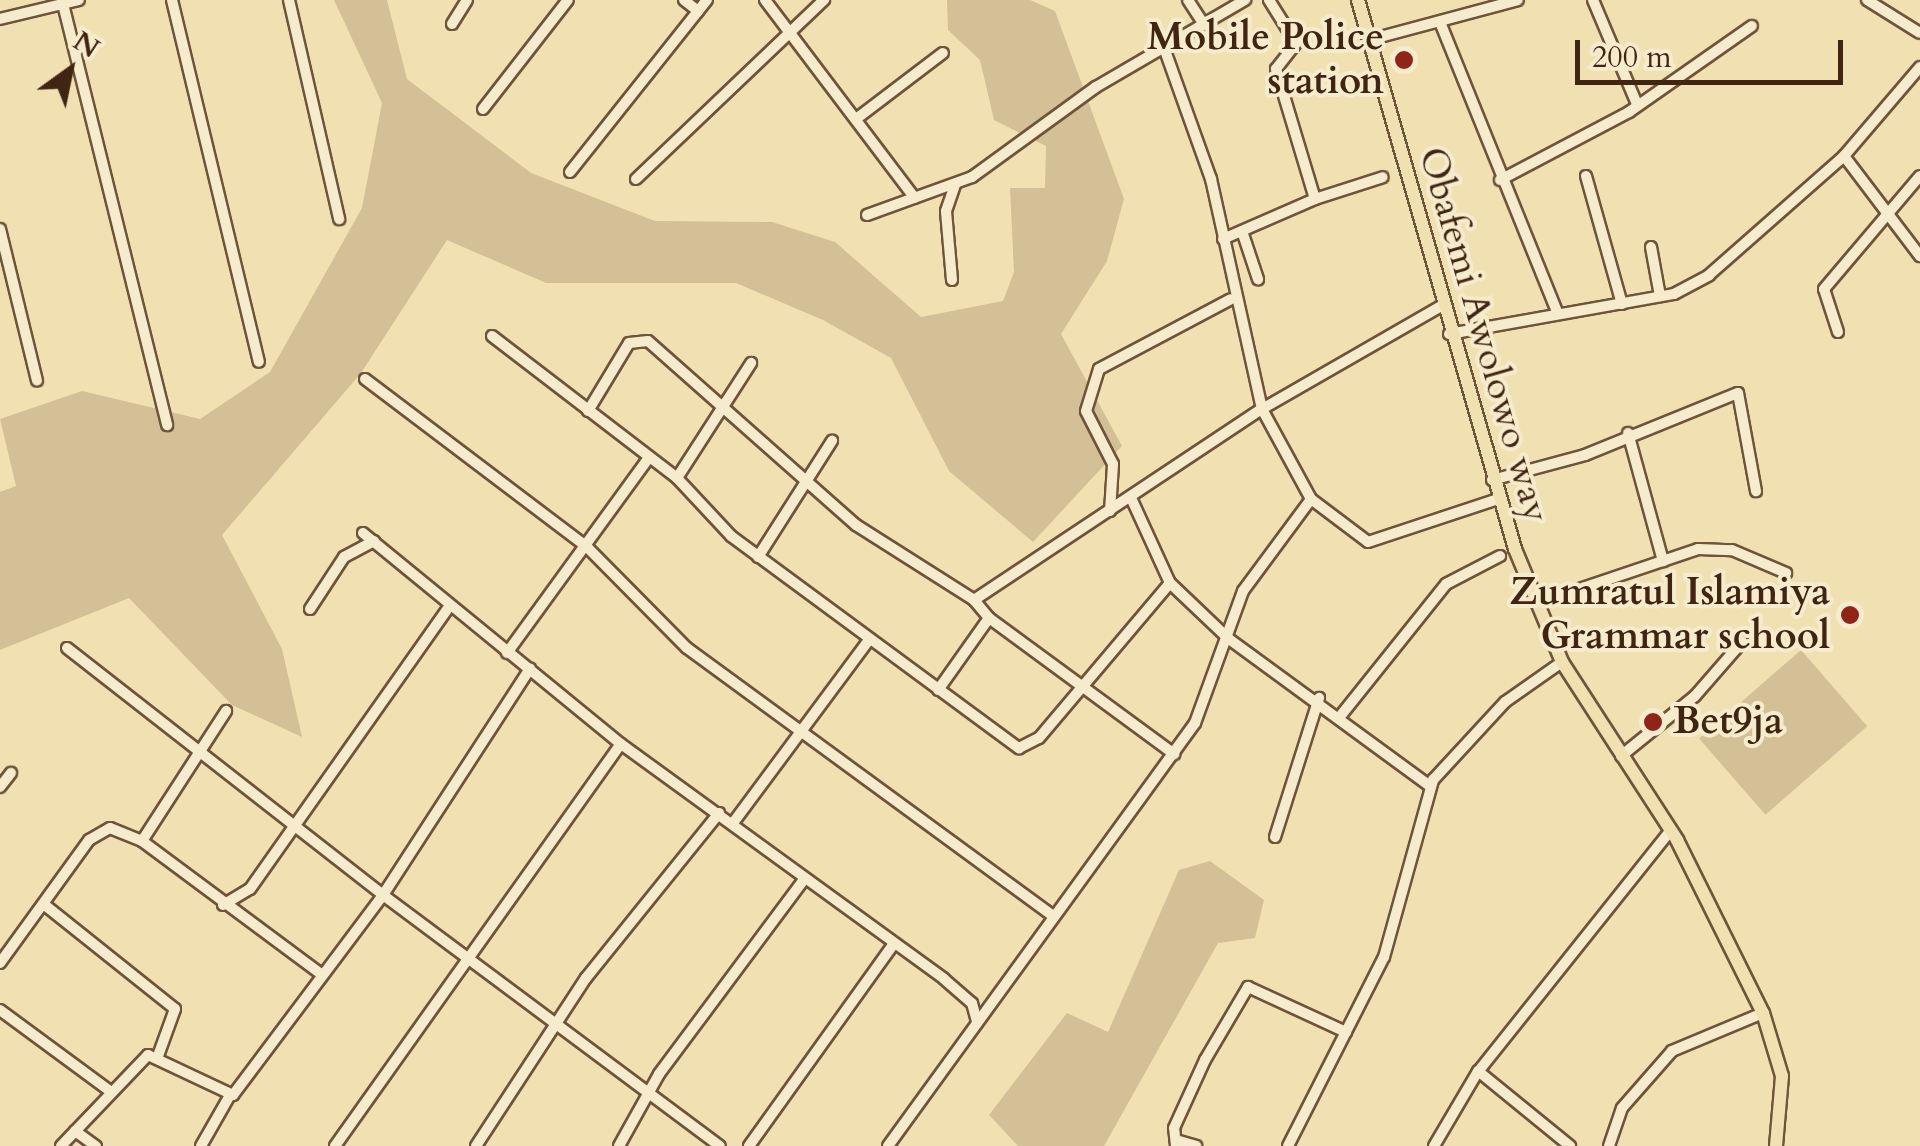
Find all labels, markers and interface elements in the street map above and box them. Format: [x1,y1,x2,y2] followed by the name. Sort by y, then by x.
[1147,15,1384,104] place label: Mobile Police station
[20,20,120,120] north arrow
[1580,20,1848,82] scale bar
[66,22,107,67] text: N
[1592,37,1672,78] text: 200 m
[1393,49,1415,71] marker: Mobile Police station
[1409,142,1559,528] street label: Obafemi Awolowo way
[1509,570,1830,659] place label: Zumratul Islamiya Grammar school
[1839,604,1861,626] marker: Zumratul Islamiya Grammar school
[1673,699,1783,745] place label: Bet9ja
[1642,711,1664,733] marker: Bet9ja

